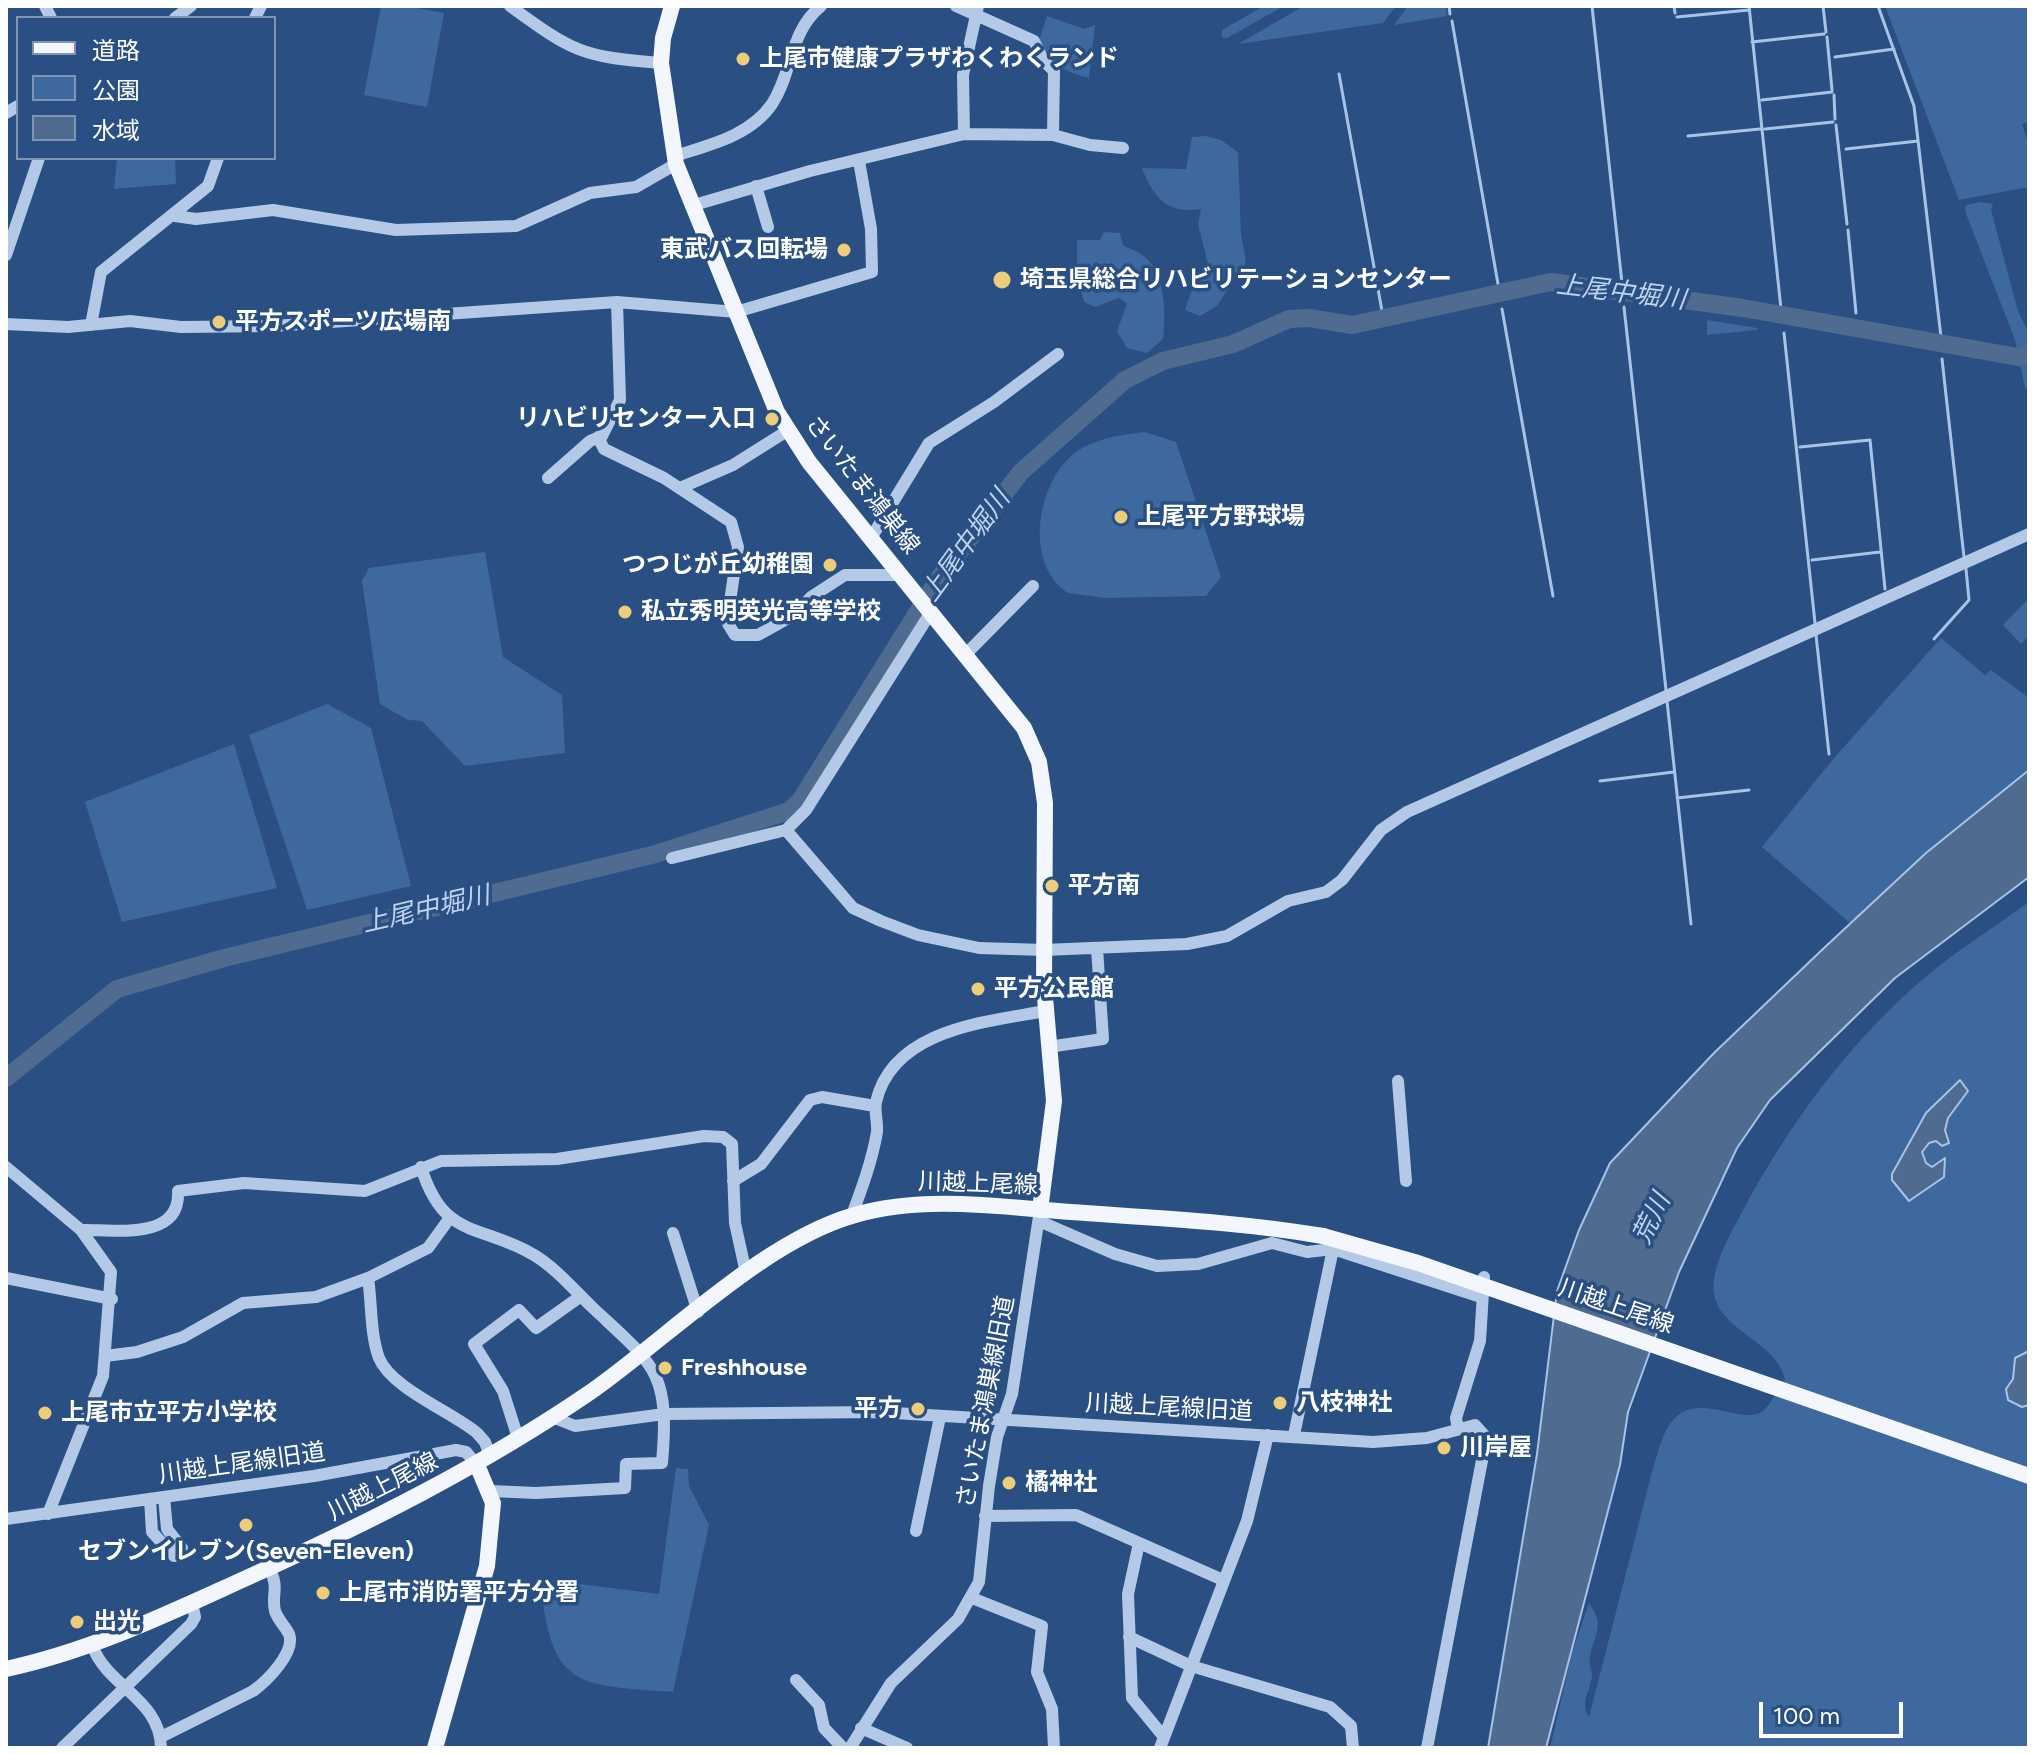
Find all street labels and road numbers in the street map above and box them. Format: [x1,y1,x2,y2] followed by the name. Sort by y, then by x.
[799,410,925,560] street label: さいたま鴻巣線
[918,1168,1038,1200] street label: 川越上尾線
[1555,1274,1677,1340] street label: 川越上尾線
[951,1293,1021,1511] street label: さいたま鴻巣線旧道
[1084,1389,1254,1427] street label: 川越上尾線旧道
[157,1438,327,1490] street label: 川越上尾線旧道
[323,1447,443,1527] street label: 川越上尾線

